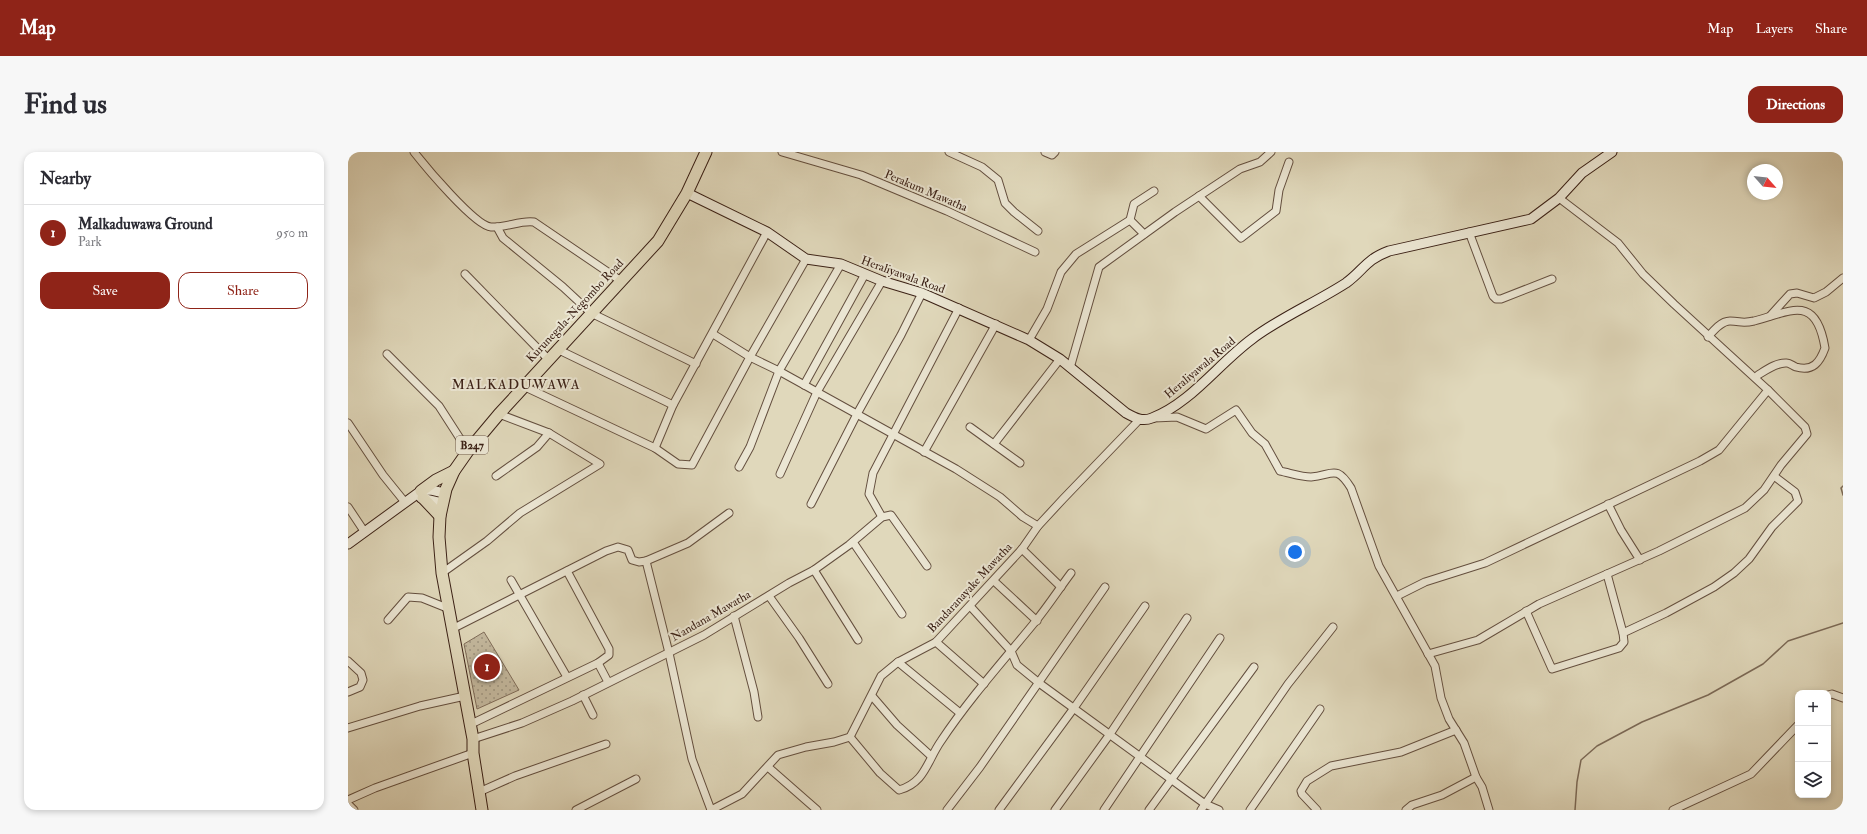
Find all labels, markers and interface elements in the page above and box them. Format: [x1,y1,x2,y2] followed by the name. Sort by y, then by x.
[20,16,56,40] text: Map
[1707,20,1733,37] text: Map
[1755,20,1793,37] text: Layers
[1815,20,1847,37] text: Share
[1748,86,1843,123] button: Directions
[24,87,107,122] text: Find us
[1747,164,1783,200] north arrow
[882,167,971,216] street label: Perakum Mawatha
[40,168,91,189] text: Nearby
[78,215,213,234] text: Malkaduwawa Ground
[51,225,55,241] text: 1
[276,225,308,241] text: 950 m
[78,234,102,250] text: Park
[859,253,947,297] street label: Heraliyawala Road
[523,256,627,366] street label: Kurunegala-Negombo Road
[40,272,170,309] button: Save
[178,272,308,309] button: Share
[1161,334,1239,402] street label: Heraliyawala Road
[451,376,581,393] district label: MALKADUWAWA
[456,436,488,454] road number: B247
[925,539,1016,636] street label: Bandaranayake Mawatha
[1285,542,1305,562] your location
[668,587,755,645] street label: Nandana Mawatha
[474,652,500,682] pin: 1
[1795,690,1831,798] map controls
[1795,690,1831,726] button: +
[1795,726,1831,762] button: −
[1795,762,1831,798] button: layers

